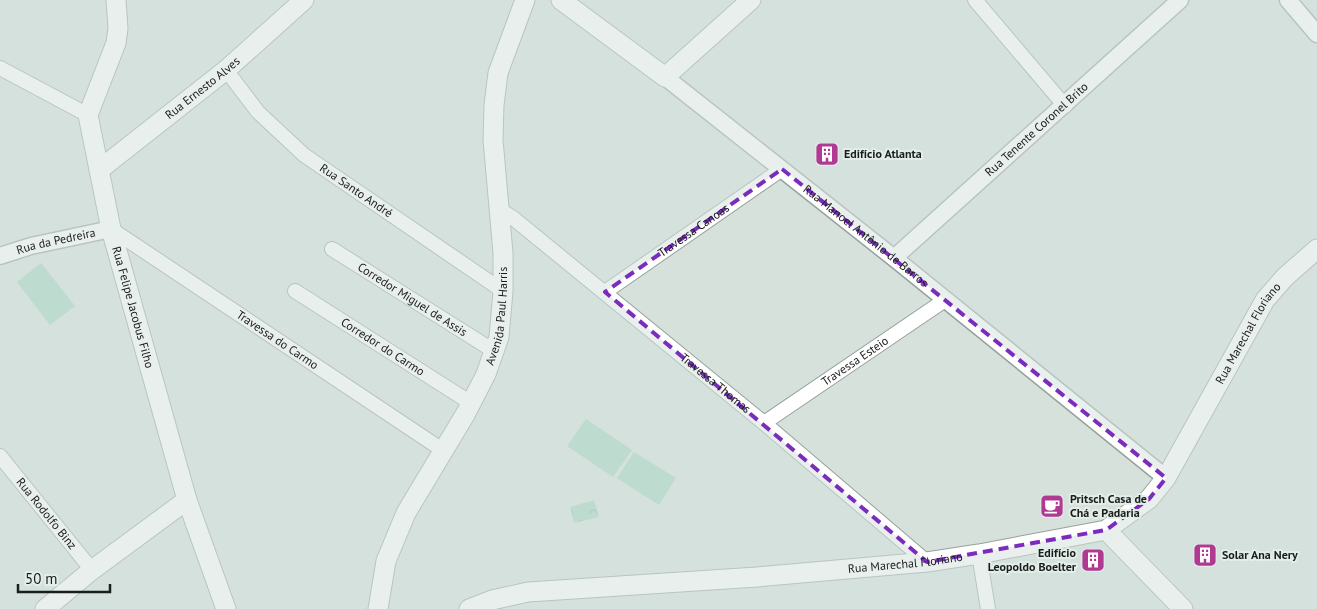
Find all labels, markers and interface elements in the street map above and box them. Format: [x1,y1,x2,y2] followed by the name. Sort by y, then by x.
[162,53,243,122] street label: Rua Ernesto Alves
[982,79,1091,179] street label: Rua Tenente Coronel Brito
[814,141,840,167] building icon: Edifício Atlanta
[844,146,922,161] place label: Edifício Atlanta
[317,160,396,220] street label: Rua Santo André
[801,181,932,290] street label: Rua Manoel Antônio de Barros
[655,200,732,260] street label: Travessa Canoas
[14,224,97,257] street label: Rua da Pedreira
[109,245,158,370] street label: Rua Felipe Jacobus Filho
[355,259,470,339] street label: Corredor Miguel de Assis
[482,267,510,367] street label: Avenida Paul Harris
[1212,279,1284,386] street label: Rua Marechal Floriano
[234,307,322,372] street label: Travessa do Carmo
[338,314,428,379] street label: Corredor do Carmo
[818,333,891,389] street label: Travessa Esteio
[677,350,754,416] street label: Travessa Thomas
[14,474,80,552] street label: Rua Rodolfo Binz
[1070,491,1147,520] place label: Pritsch Casa de Chá e Padaria
[1039,493,1065,519] cafe icon: Pritsch Casa de Chá e Padaria
[1192,542,1218,568] building icon: Solar Ana Nery
[988,545,1077,574] place label: Edifício Leopoldo Boelter
[1080,547,1106,573] building icon: Edifício Leopoldo Boelter
[1222,547,1298,562] place label: Solar Ana Nery
[847,549,964,576] street label: Rua Marechal Floriano
[18,562,110,594] scale bar
[25,569,58,588] text: 50 m

